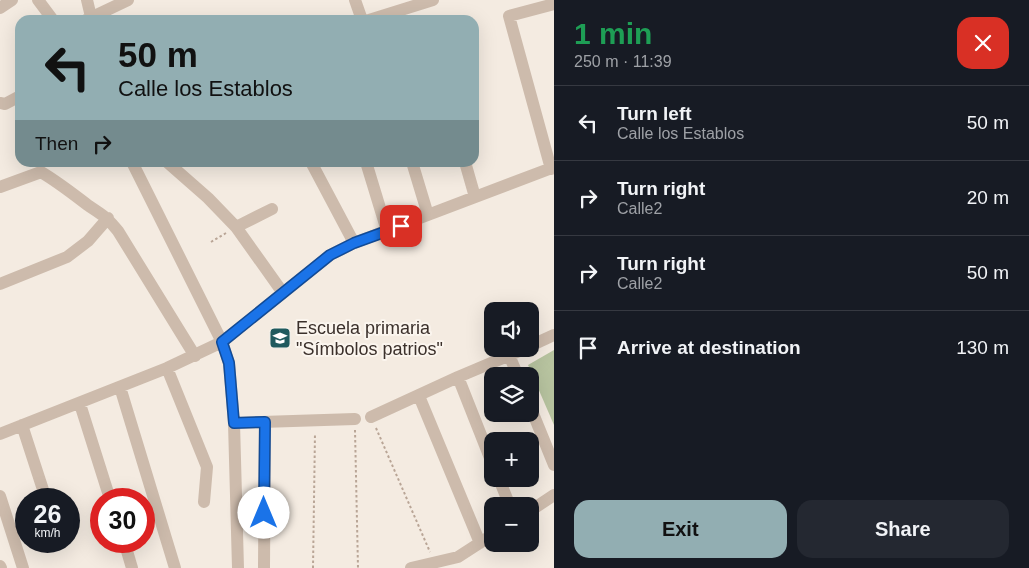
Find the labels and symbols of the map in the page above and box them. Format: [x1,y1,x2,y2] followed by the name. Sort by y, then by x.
[380,205,422,247] pin
[296,318,443,359] place label: Escuela primaria "Símbolos patrios"
[268,326,292,350] school or university icon: Escuela primaria "Símbolos patrios"
[237,486,289,538] position arrow
[90,488,155,553] speed limit sign: 30

